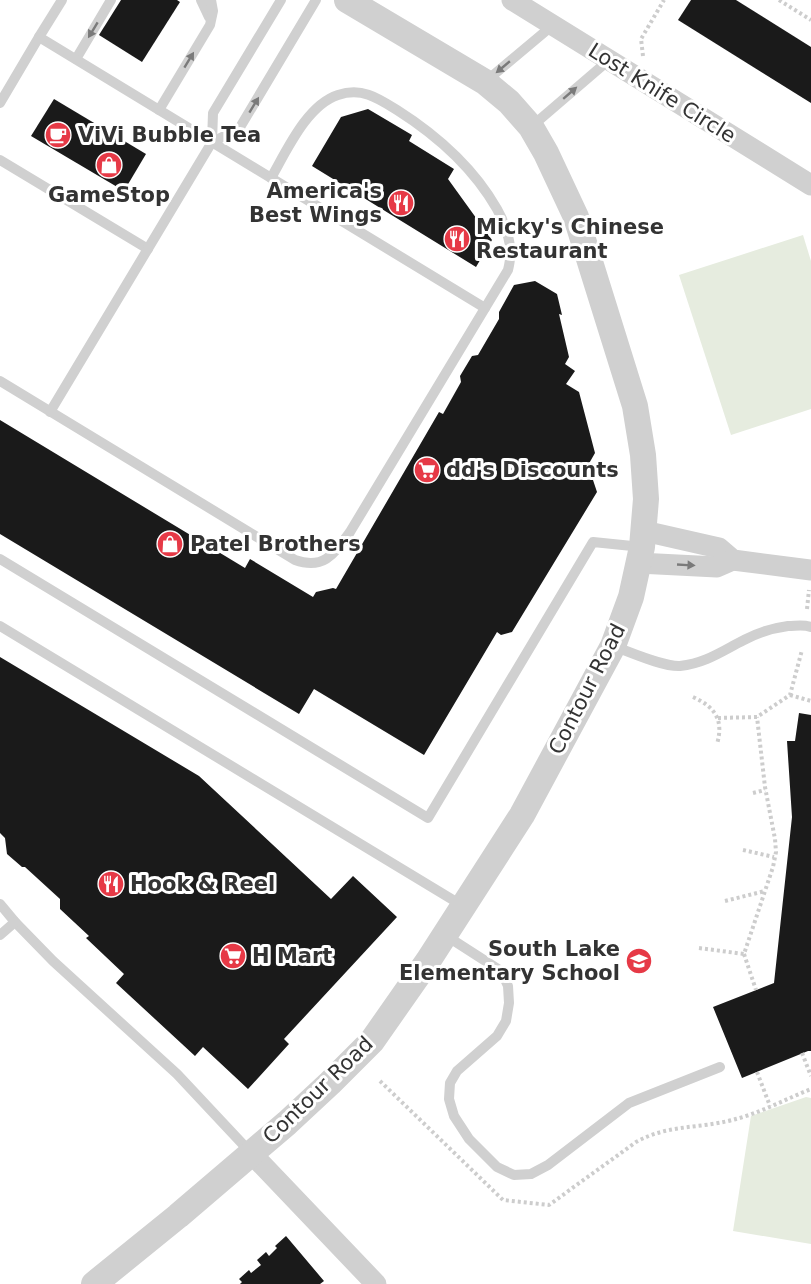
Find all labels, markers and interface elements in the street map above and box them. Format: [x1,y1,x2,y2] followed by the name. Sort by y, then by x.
[88,22,99,38] one-way arrow
[584,38,740,148] street label: Lost Knife Circle
[183,52,194,68] one-way arrow
[496,60,511,73] one-way arrow
[562,87,577,100] one-way arrow
[248,97,259,113] one-way arrow
[43,120,73,150] cafe icon: ViVi Bubble Tea
[78,123,261,147] place label: ViVi Bubble Tea
[94,150,124,180] shop icon: GameStop
[249,179,382,227] place label: America's Best Wings
[48,183,170,207] place label: GameStop
[386,188,416,218] restaurant icon: America's Best Wings
[476,215,664,263] place label: Micky's Chinese Restaurant
[442,224,472,254] restaurant icon: Micky's Chinese Restaurant
[412,455,442,485] supermarket icon: dd's Discounts
[446,458,619,482] place label: dd's Discounts
[155,529,185,559] shop icon: Patel Brothers
[190,532,361,556] place label: Patel Brothers
[677,561,696,570] one-way arrow
[544,620,630,758] street label: Contour Road
[96,869,126,899] restaurant icon: Hook & Reel
[130,872,275,896] place label: Hook & Reel
[399,937,620,985] place label: South Lake Elementary School
[218,941,248,971] supermarket icon: H Mart
[252,944,332,968] place label: H Mart
[624,946,654,976] school or university icon: South Lake Elementary School
[258,1032,378,1148] street label: Contour Road

